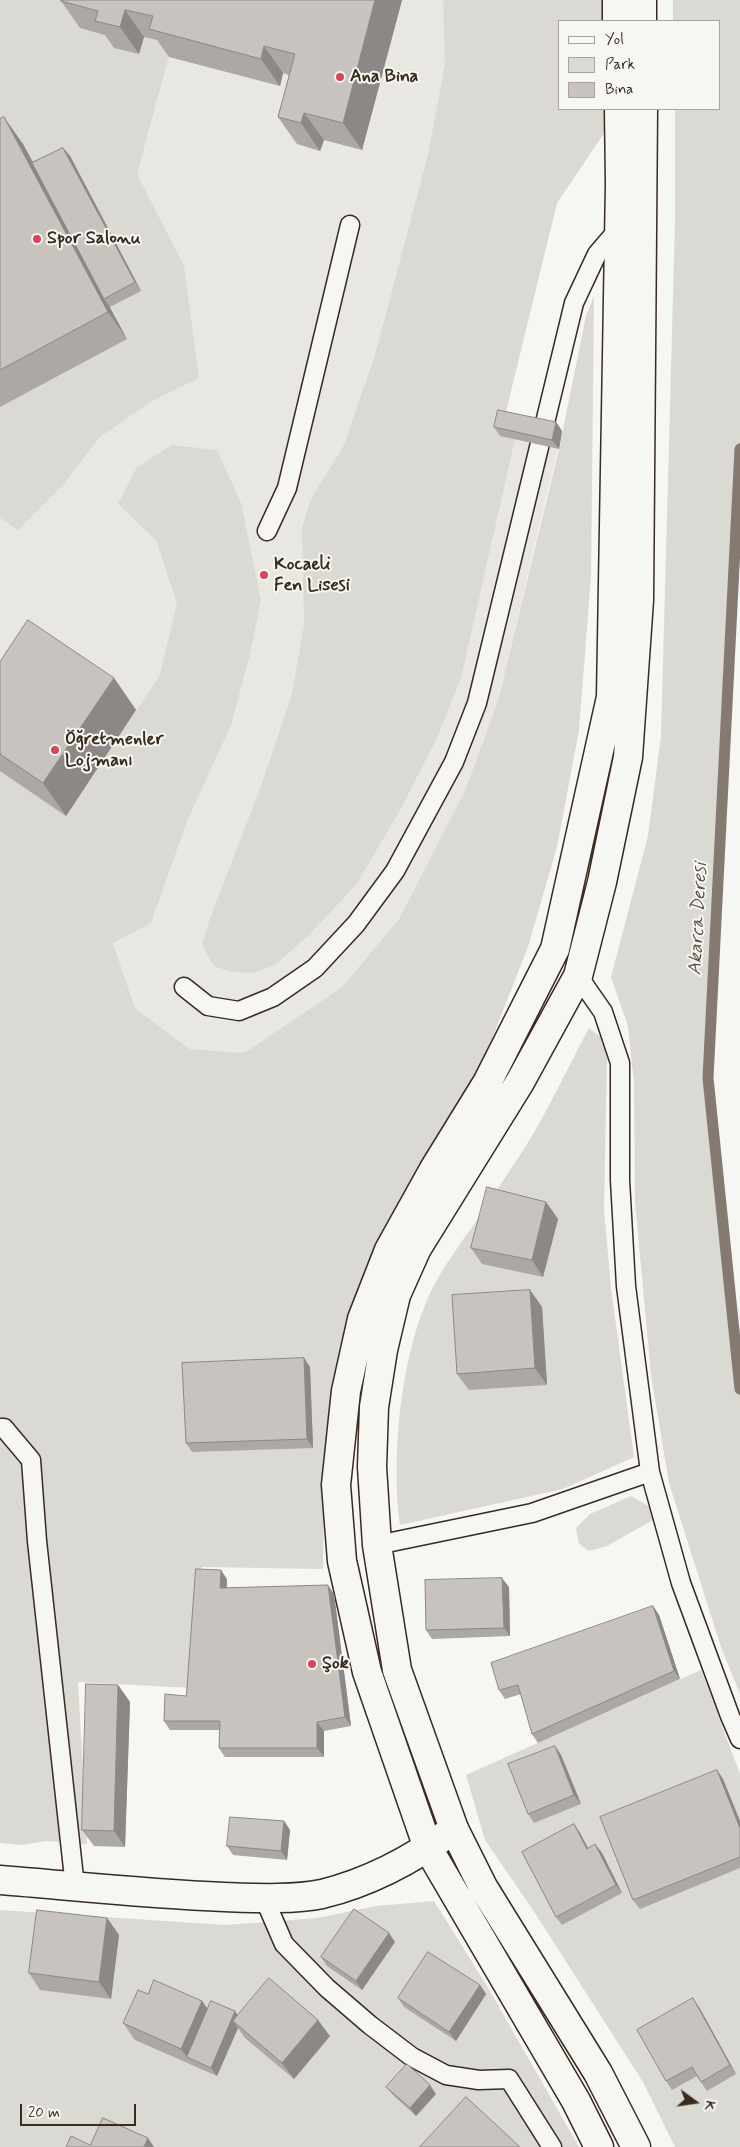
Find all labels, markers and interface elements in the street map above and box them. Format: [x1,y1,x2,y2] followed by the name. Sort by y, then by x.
[558,20,720,110] legend
[605,30,624,50] text: Yol
[605,55,635,75] text: Park
[350,66,418,88] place label: Ana Bina
[334,71,346,83] marker: Ana Bina
[605,80,633,100] text: Bina
[47,228,141,250] place label: Spor Salonu
[31,233,43,245] marker: Spor Salonu
[274,554,350,596] place label: Kocaeli Fen Lisesi
[258,569,270,581] marker: Kocaeli Fen Lisesi
[65,729,164,772] place label: Öğretmenler Lojmanı
[49,744,61,756] marker: Öğretmenler Lojmanı
[685,862,713,976] water label: Akarca Deresi
[322,1653,349,1675] place label: Şok
[306,1658,318,1670] marker: Şok
[670,2077,720,2127] north arrow
[22,2094,139,2126] scale bar
[700,2099,719,2113] text: K
[28,2103,60,2123] text: 20 m

